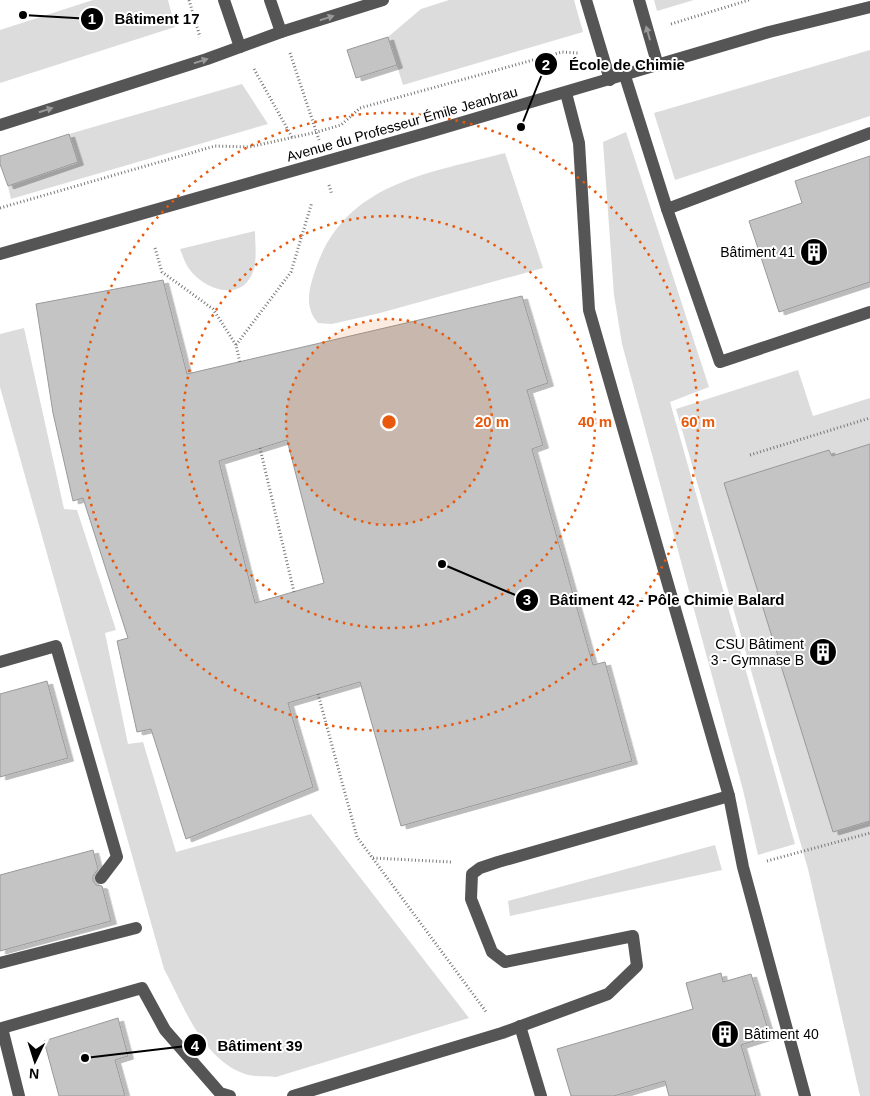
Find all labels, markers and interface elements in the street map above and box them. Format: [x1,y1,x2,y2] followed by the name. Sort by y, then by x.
[79,4,209,34] callout: Bâtiment 17
[88,10,96,27] text: 1
[114,10,200,27] text: Bâtiment 17
[320,13,335,21] one-way arrow
[644,26,652,41] one-way arrow
[534,49,695,79] callout: École de Chimie
[542,56,550,73] text: 2
[569,56,685,73] text: École de Chimie
[194,57,209,64] one-way arrow
[285,83,519,165] street label: Avenue du Professeur Émile Jeanbrau
[39,106,54,113] one-way arrow
[799,237,829,267] building icon: Bâtiment 41
[720,244,795,260] place label: Bâtiment 41
[380,413,398,431] centre of rings
[475,413,509,430] text: 20 m
[578,413,612,430] text: 40 m
[681,413,715,430] text: 60 m
[515,585,795,615] callout: Bâtiment 42 - Pôle Chimie Balard
[523,591,531,608] text: 3
[549,591,785,608] text: Bâtiment 42 - Pôle Chimie Balard
[711,636,804,668] place label: CSU Bâtiment 3 - Gymnase B
[808,637,838,667] building icon: CSU Bâtiment 3 - Gymnase B
[710,1019,740,1049] building icon: Bâtiment 40
[744,1026,819,1042] place label: Bâtiment 40
[183,1030,313,1060] callout: Bâtiment 39
[10,1036,60,1086] north arrow
[191,1037,200,1054] text: 4
[217,1037,303,1054] text: Bâtiment 39
[28,1066,40,1082] text: N

